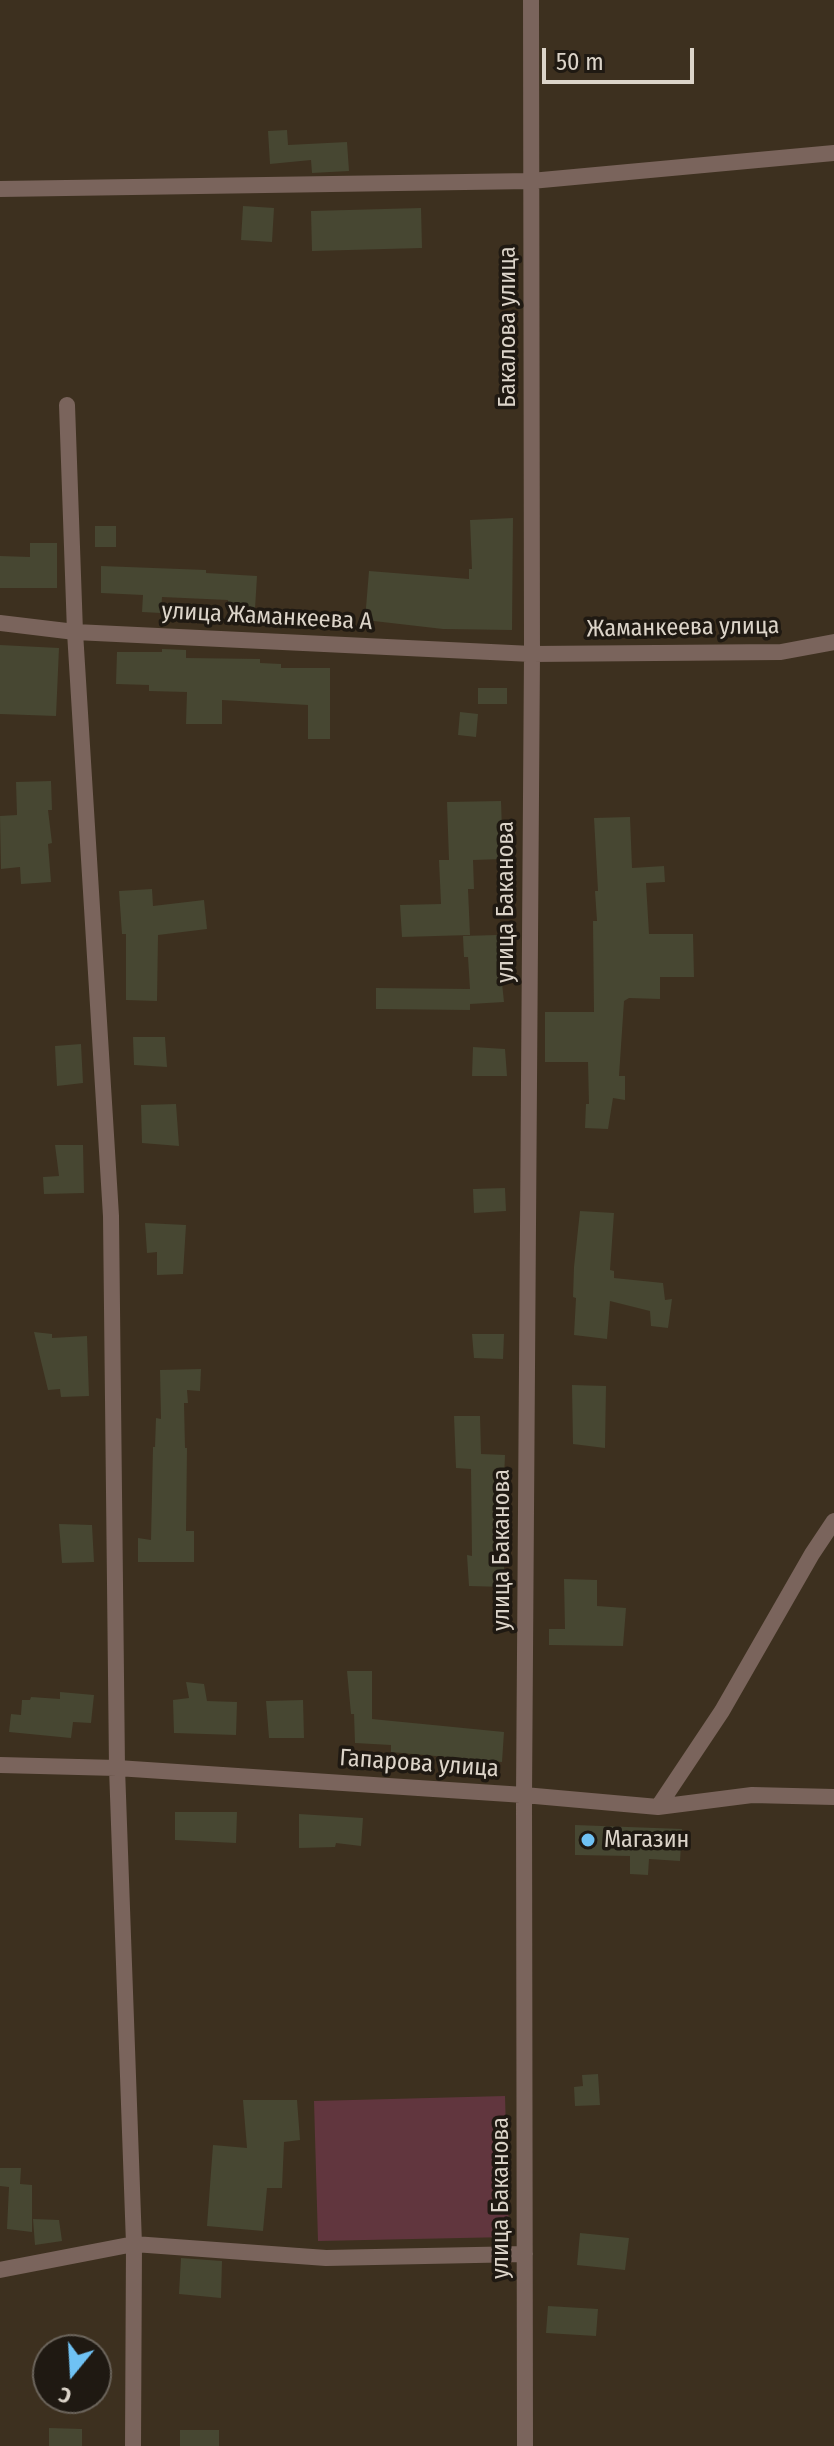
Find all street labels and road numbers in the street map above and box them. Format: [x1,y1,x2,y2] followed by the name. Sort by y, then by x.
[494,246,522,408] street label: Бакалова улица
[161,597,373,637] street label: улица Жаманкеева А
[586,612,780,644] street label: Жаманкеева улица
[492,821,520,983] street label: улица Баканова
[488,1469,516,1631] street label: улица Баканова
[338,1744,500,1784] street label: Гапарова улица
[487,2117,515,2279] street label: улица Баканова

